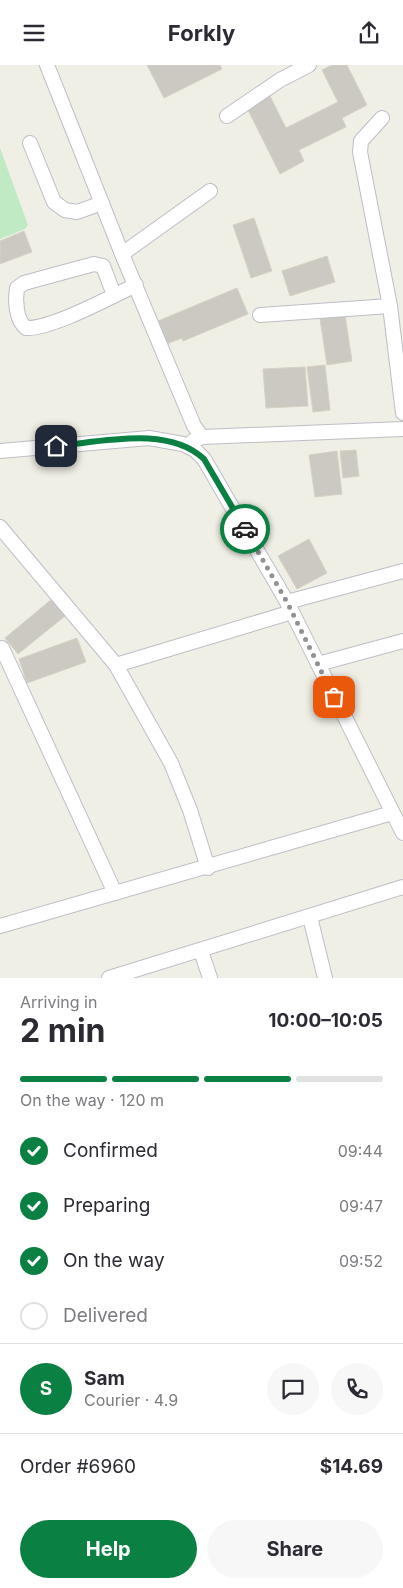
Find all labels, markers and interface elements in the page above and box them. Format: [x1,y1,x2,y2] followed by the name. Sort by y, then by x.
[20,19,48,47] icon: menu
[355,19,383,47] icon: share
[168,20,235,46] text: Forkly
[35,425,77,467] pin
[42,432,70,460] icon: home
[220,504,270,554] courier
[231,515,259,543] icon: car
[313,676,355,718] pin
[320,683,348,711] icon: bag
[20,992,97,1012] text: Arriving in
[268,1009,383,1032] text: 10:00–10:05
[20,1011,106,1050] text: 2 min
[20,1090,164,1110] text: On the way · 120 m
[20,1137,48,1165] icon: check
[63,1139,158,1162] text: Confirmed
[338,1141,383,1161] text: 09:44
[20,1192,48,1220] icon: check
[63,1194,150,1217] text: Preparing
[339,1196,383,1216] text: 09:47
[20,1247,48,1275] icon: check
[63,1249,165,1272] text: On the way
[339,1251,383,1271] text: 09:52
[63,1304,148,1327] text: Delivered
[267,1363,319,1415] button: chat
[331,1363,383,1415] button: phone
[84,1367,125,1390] text: Sam
[40,1377,52,1400] text: S
[84,1390,178,1410] text: Courier · 4.9
[20,1455,136,1478] text: Order #6960
[320,1455,383,1478] text: $14.69
[20,1520,197,1578] button: Help
[207,1520,383,1578] button: Share

